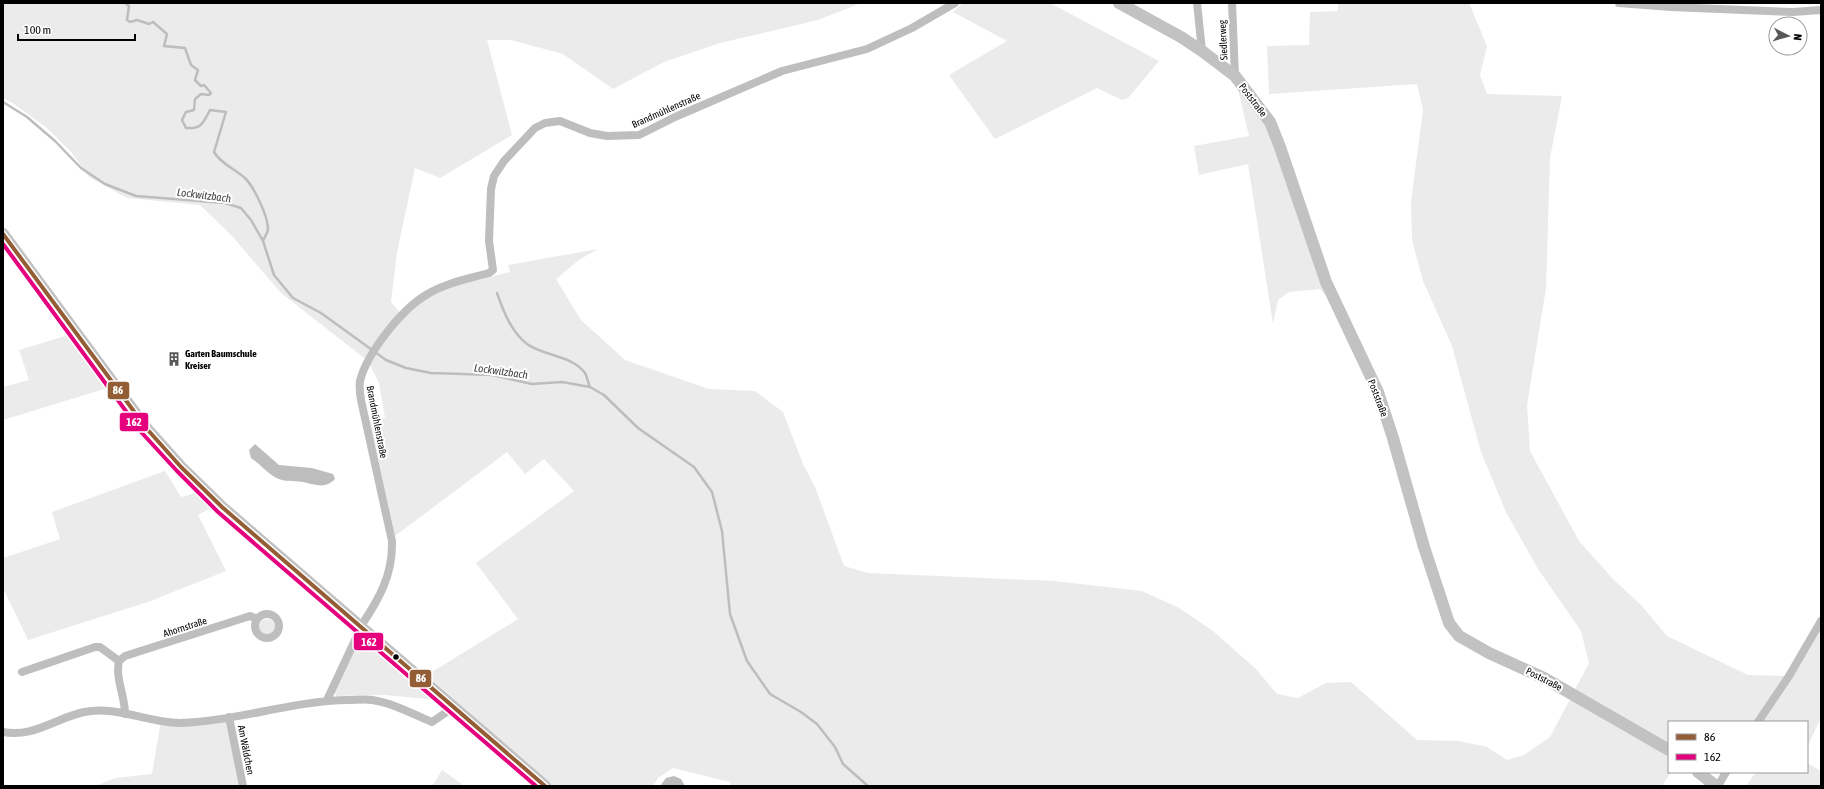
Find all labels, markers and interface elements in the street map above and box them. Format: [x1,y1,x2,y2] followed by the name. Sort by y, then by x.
[18,16,135,42] scale bar
[1768,16,1808,56] north arrow
[1216,19,1230,61] street label: Siedlerweg
[24,23,51,37] text: 100 m
[1792,33,1804,41] text: N
[1237,81,1269,119] street label: Poststraße
[630,90,702,130] street label: Brandmühlenstraße
[176,186,232,204] water label: Lockwitzbach
[185,348,257,371] place label: Garten Baumschule Kreiser
[166,351,182,367] building icon: Garten Baumschule Kreiser
[473,361,529,381] water label: Lockwitzbach
[1366,378,1390,419] street label: Poststraße
[107,381,130,400] line badge: 86
[113,384,123,396] text: 86
[365,385,390,460] street label: Brandmühlenstraße
[119,412,149,432] line badge: 162
[126,416,142,428] text: 162
[162,615,209,639] street label: Ahornstraße
[353,632,384,651] line badge: 162
[361,636,377,648] text: 162
[391,652,401,662] unlabelled marker
[1524,665,1564,693] street label: Poststraße
[409,669,432,688] line badge: 86
[416,672,426,684] text: 86
[1668,721,1808,773] legend
[236,724,256,776] street label: Am Wäldchen
[1704,730,1716,744] text: 86
[1704,750,1721,764] text: 162

